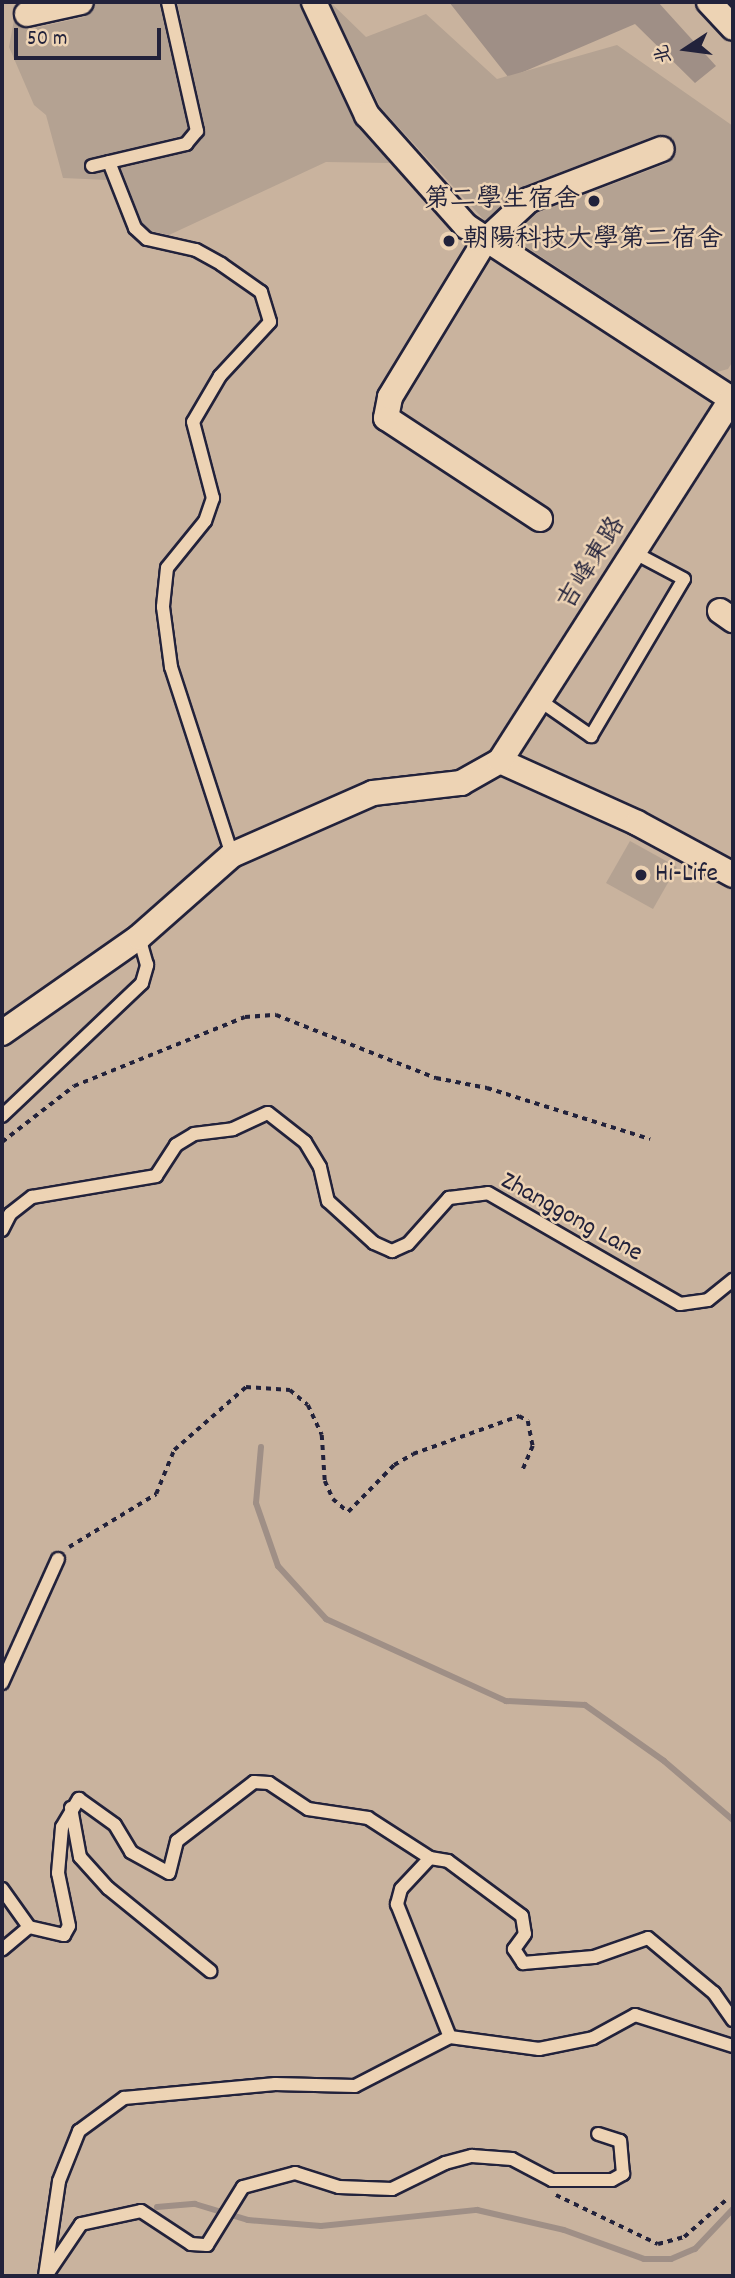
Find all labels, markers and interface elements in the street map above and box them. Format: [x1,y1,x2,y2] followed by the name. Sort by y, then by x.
[18,14,164,58] scale bar
[651,14,721,84] north arrow
[27,25,67,55] text: 50 m
[650,42,680,66] text: 北
[424,185,580,217] place label: 第二學生宿舍
[586,193,602,209] marker: 第二學生宿舍
[463,225,723,257] place label: 朝陽科技大學第二宿舍
[441,233,457,249] marker: 朝陽科技大學第二宿舍
[552,512,634,616] street label: 吉峰東路
[655,859,718,891] place label: Hi-Life
[633,867,649,883] marker: Hi-Life
[495,1166,647,1270] street label: Zhanggong Lane

